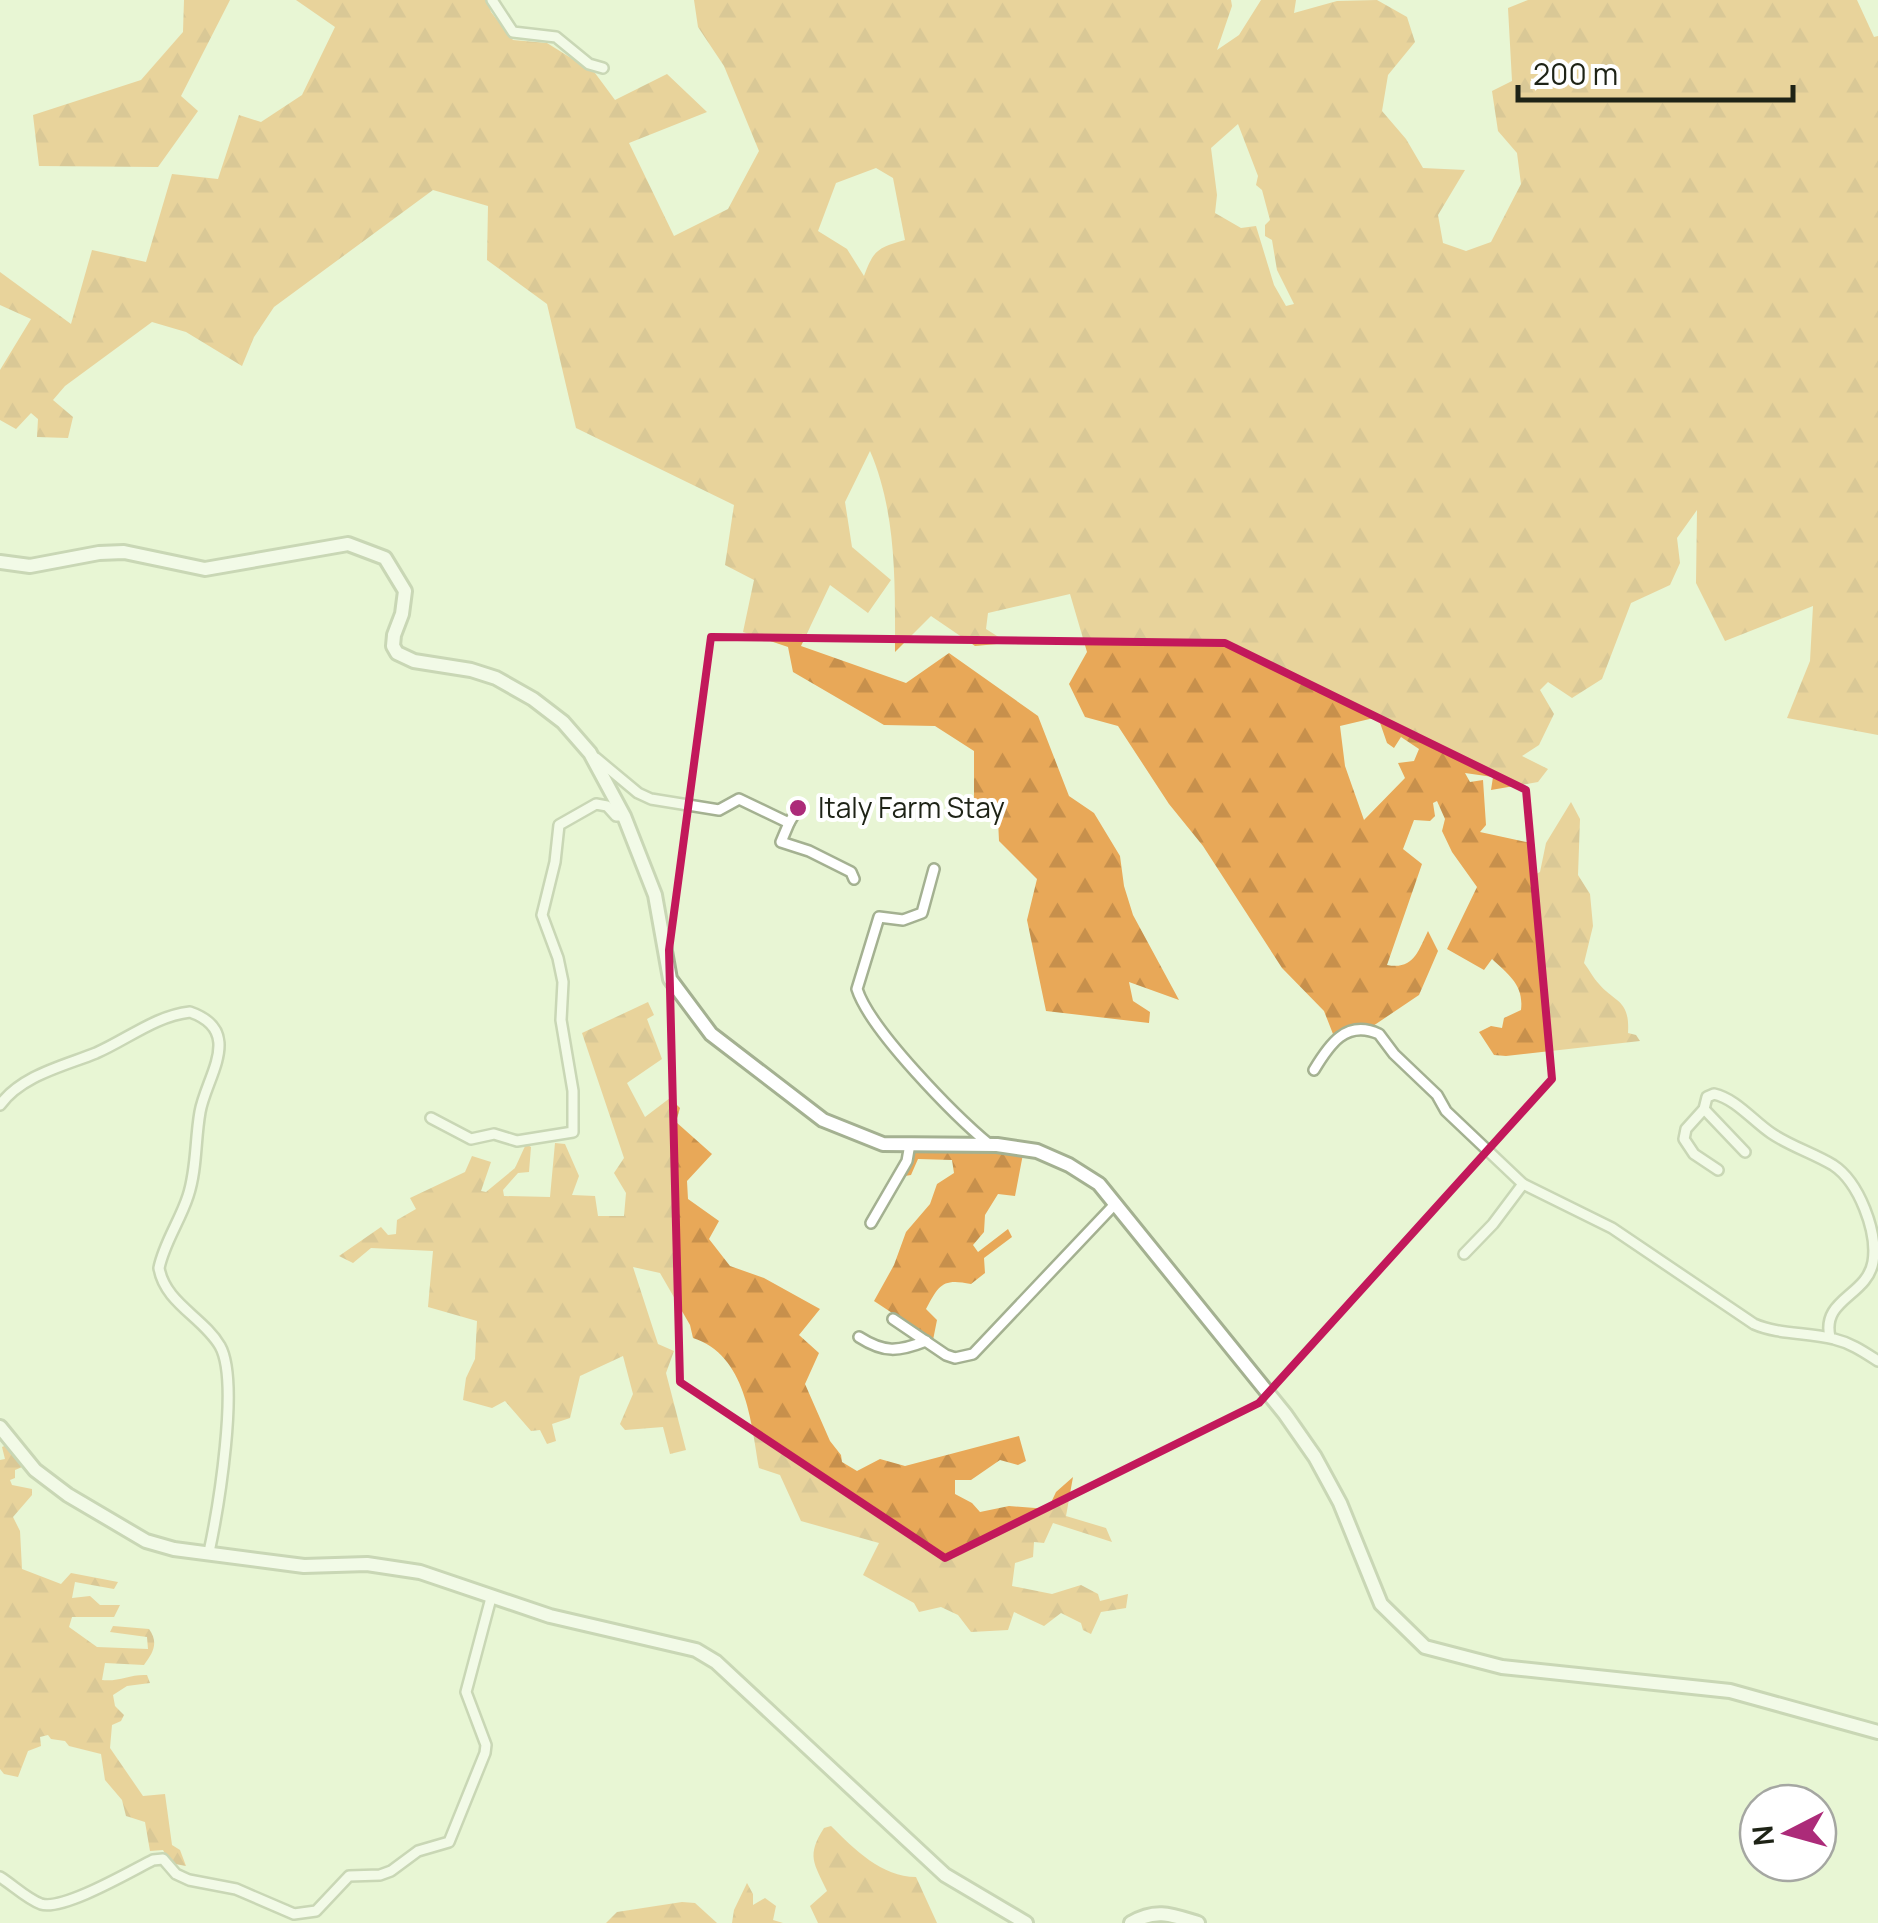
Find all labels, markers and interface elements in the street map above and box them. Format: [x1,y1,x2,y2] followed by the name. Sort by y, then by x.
[1518,40,1793,102] scale bar
[1533,53,1618,94] text: 200 m
[818,788,1005,826] place label: Italy Farm Stay
[787,797,809,819] marker: Italy Farm Stay
[1738,1783,1838,1883] north arrow
[1742,1824,1782,1848] text: N

